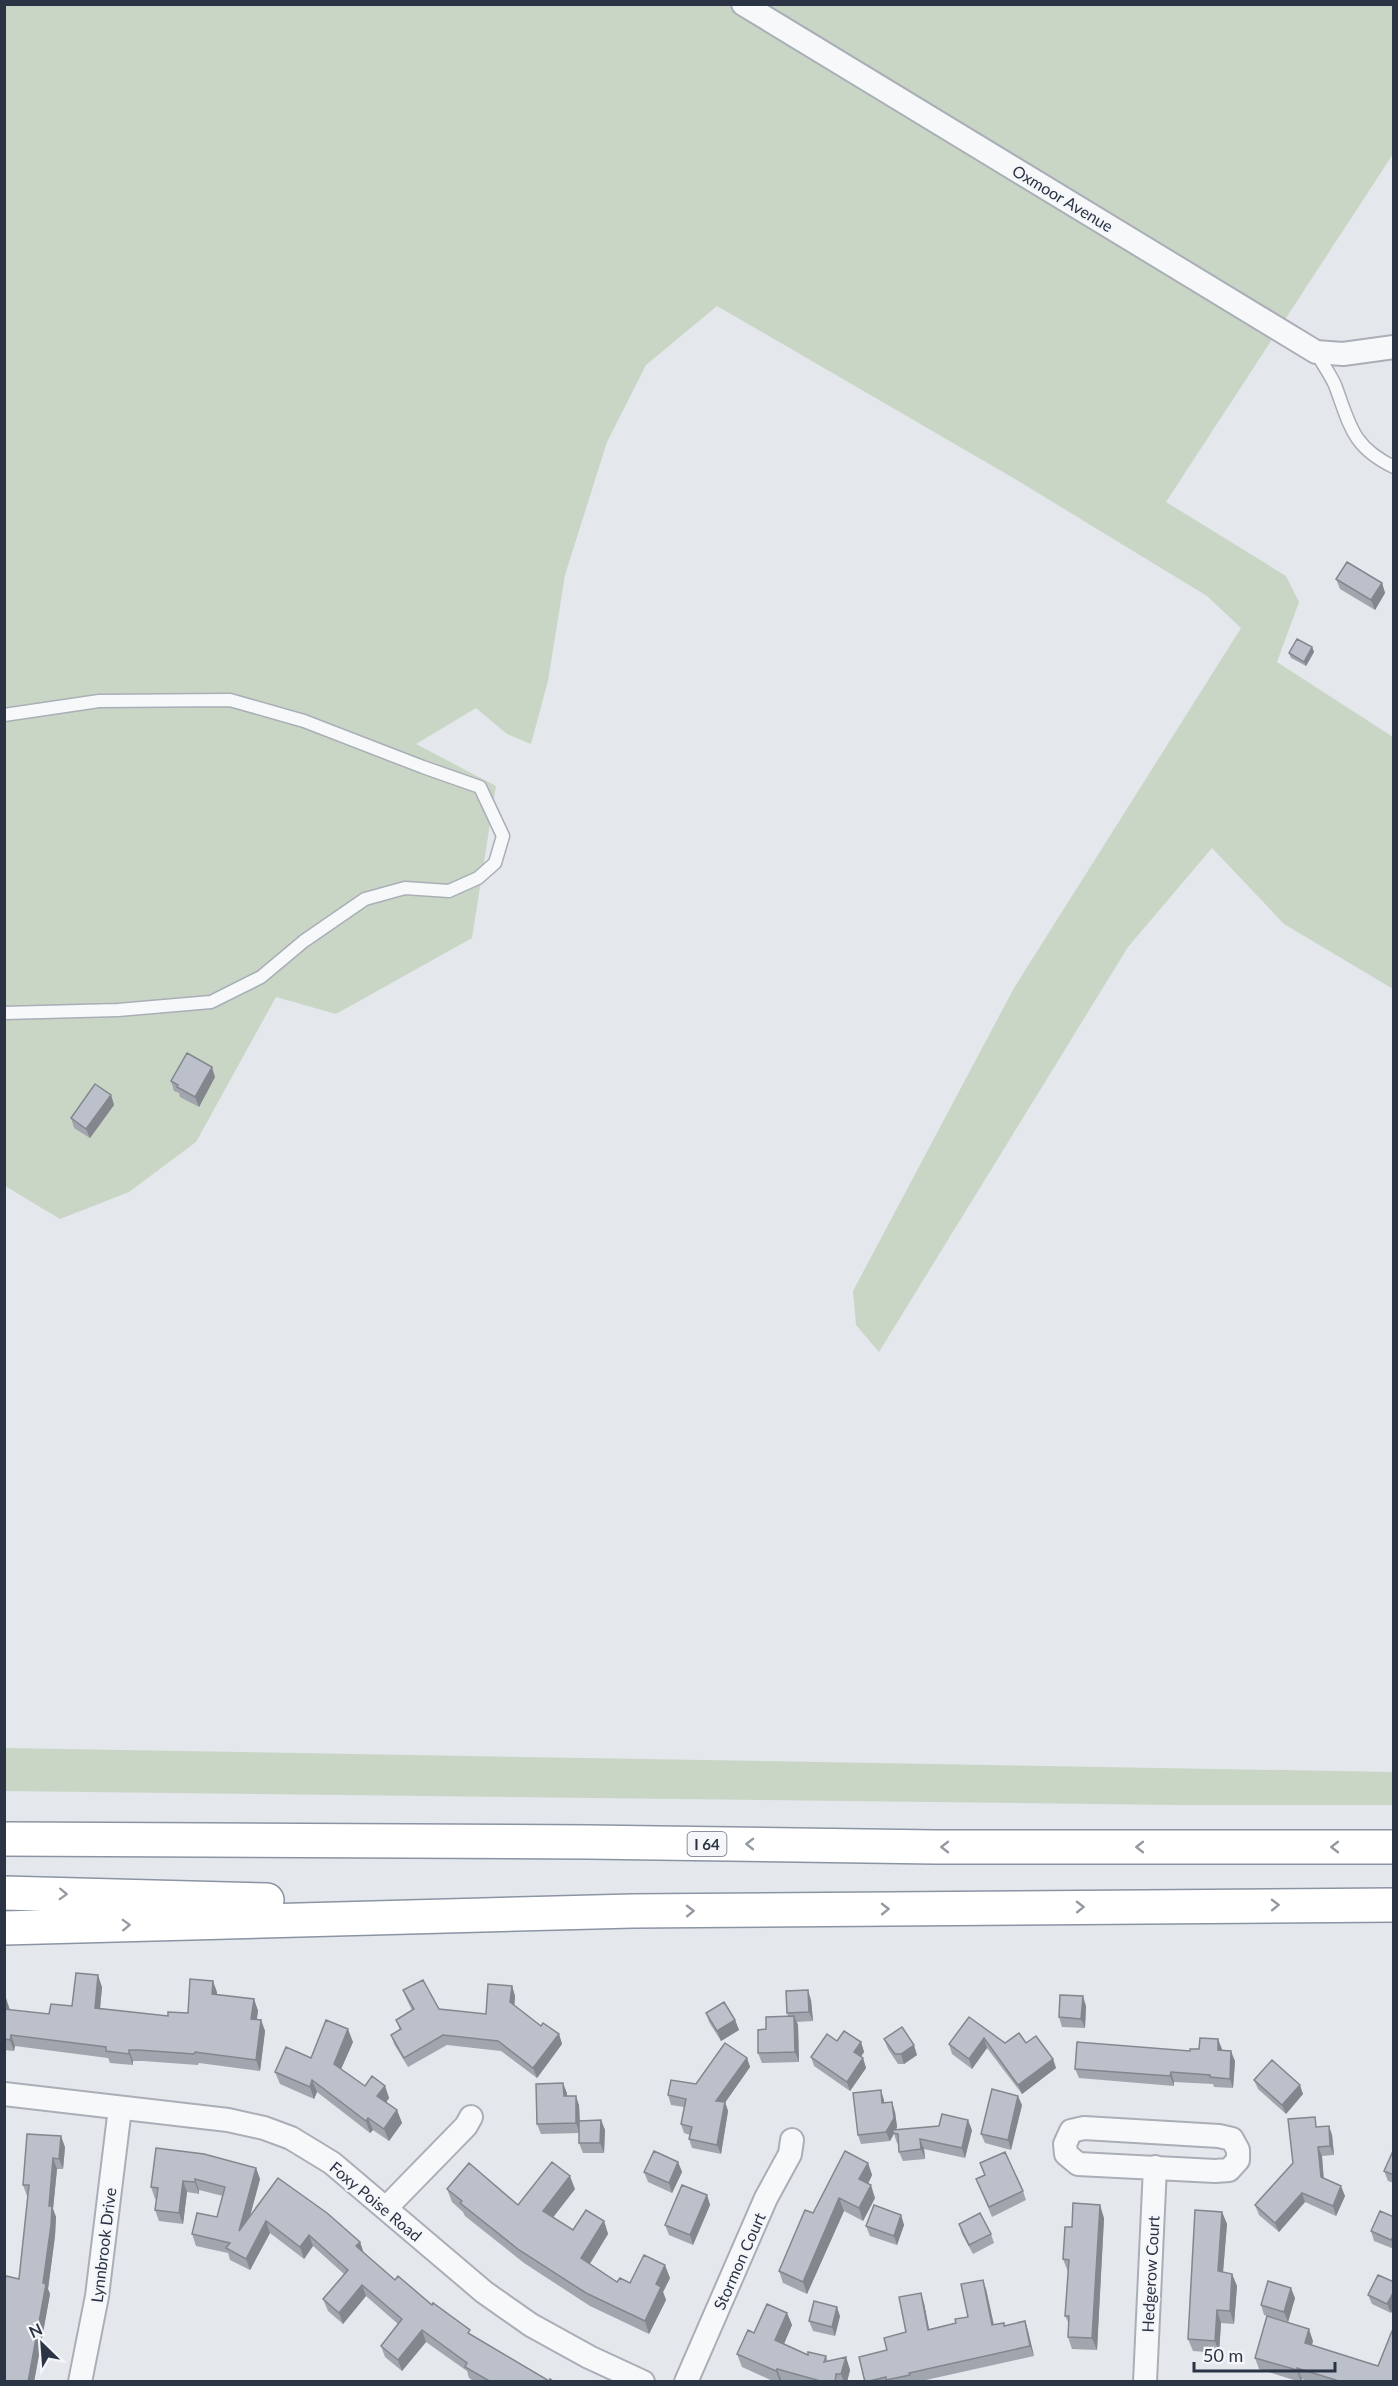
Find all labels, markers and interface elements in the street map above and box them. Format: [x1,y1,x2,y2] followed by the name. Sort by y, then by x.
[1009,161,1117,235] street label: Oxmoor Avenue
[688,1832,726,1856] road number: I 64
[746,1838,755,1850] one-way arrow
[941,1841,950,1853] one-way arrow
[1136,1841,1145,1853] one-way arrow
[1331,1841,1340,1854] one-way arrow
[58,1888,67,1901] one-way arrow
[1271,1899,1280,1911] one-way arrow
[1076,1901,1085,1913] one-way arrow
[881,1903,890,1915] one-way arrow
[686,1905,695,1917] one-way arrow
[121,1918,130,1931] one-way arrow
[326,2157,426,2245] street label: Foxy Poise Road
[87,2186,119,2304] street label: Lynnbrook Drive
[709,2209,769,2312] street label: Stormon Court
[1137,2215,1163,2333] street label: Hedgerow Court
[12,2314,72,2374] north arrow
[26,2319,45,2341] text: N
[1194,2335,1335,2373] scale bar
[1203,2344,1243,2366] text: 50 m

